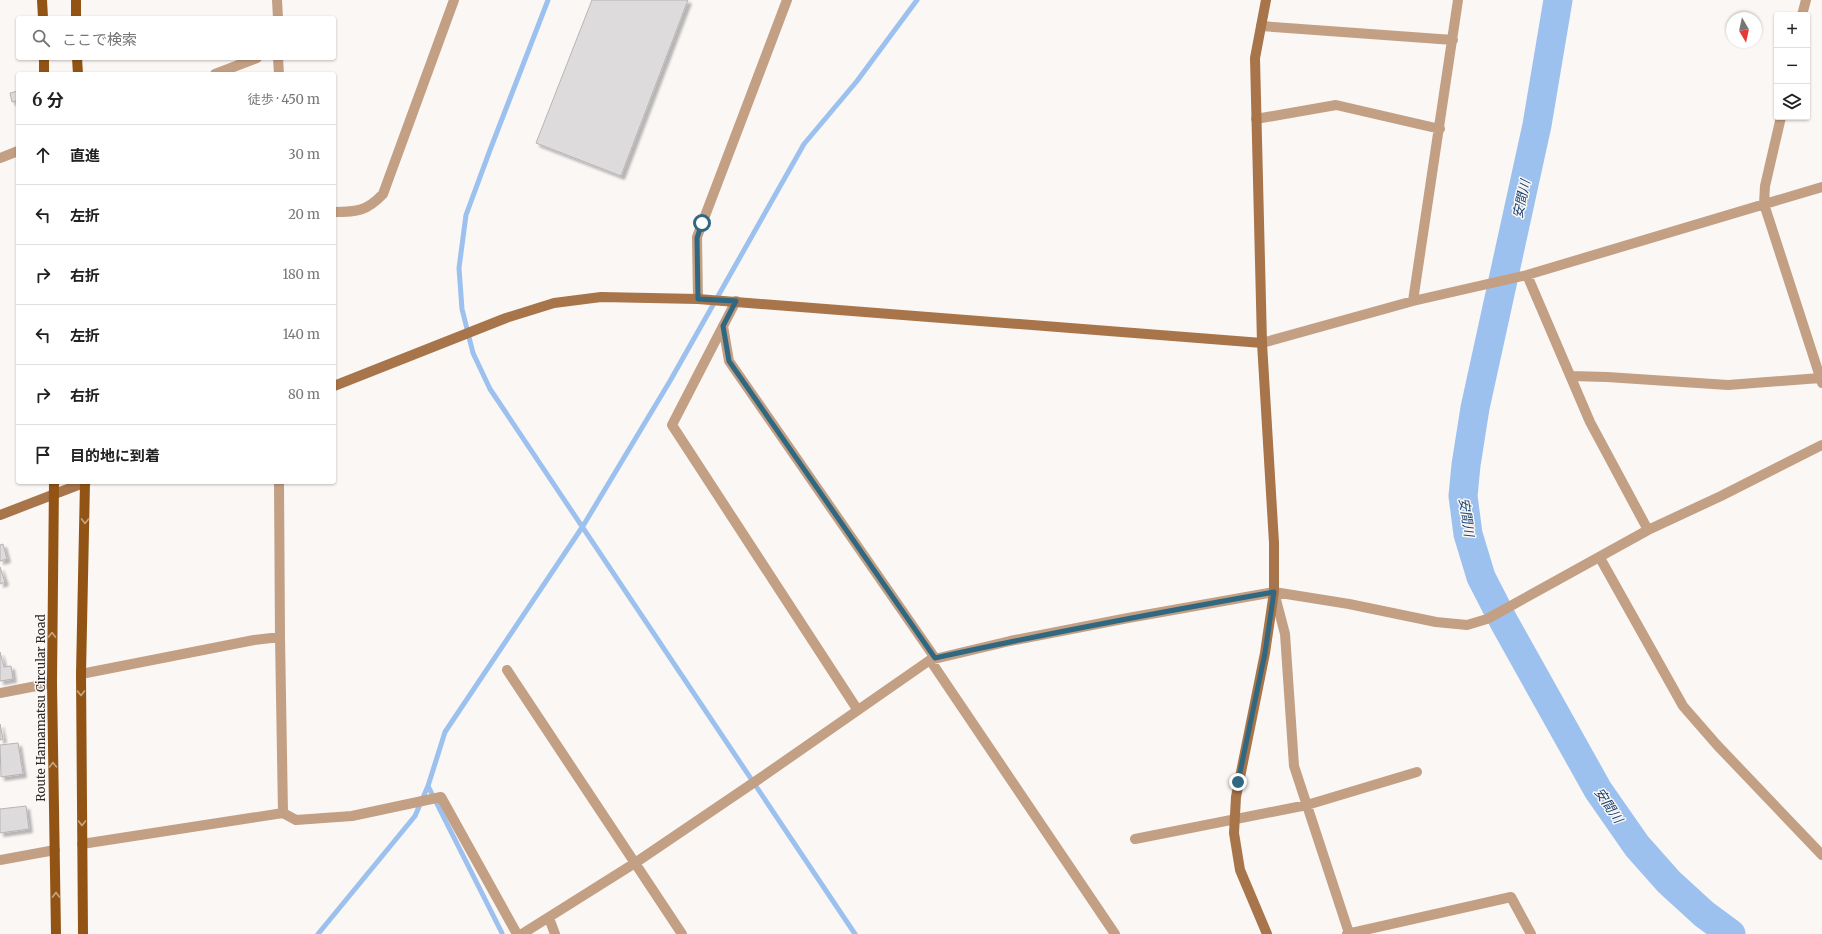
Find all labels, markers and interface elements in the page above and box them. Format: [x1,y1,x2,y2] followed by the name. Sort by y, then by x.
[1726,12,1762,48] north arrow
[1774,12,1810,120] map controls
[1774,12,1810,48] button: +
[16,16,336,60] search box
[30,27,52,49] icon: search
[62,30,137,49] text: ここで検索
[1774,48,1810,84] button: −
[1774,84,1810,120] button: layers
[32,89,63,111] text: 6 分
[248,91,320,108] text: 徒歩 · 450 m
[32,144,54,166] icon: ahead
[70,146,100,165] text: 直進
[288,146,320,163] text: 30 m
[1509,176,1534,220] water label: 安間川
[32,204,54,226] icon: left
[70,206,100,225] text: 左折
[288,206,320,223] text: 20 m
[693,214,711,232] route start
[32,264,54,286] icon: right
[70,266,100,285] text: 右折
[282,266,320,283] text: 180 m
[32,324,54,346] icon: left
[70,326,100,345] text: 左折
[283,326,320,343] text: 140 m
[32,384,54,406] icon: right
[70,386,100,405] text: 右折
[288,386,320,403] text: 80 m
[32,444,54,466] icon: arrive
[70,446,160,465] text: 目的地に到着
[1455,497,1478,540] water label: 安間川
[80,518,89,524] one-way arrow
[33,614,48,802] street label: Route Hamamatsu Circular Road
[48,632,57,638] one-way arrow
[77,690,85,696] one-way arrow
[49,762,58,768] one-way arrow
[1229,773,1247,791] route end
[1591,784,1628,828] water label: 安間川
[78,820,86,826] one-way arrow
[51,892,60,898] one-way arrow

